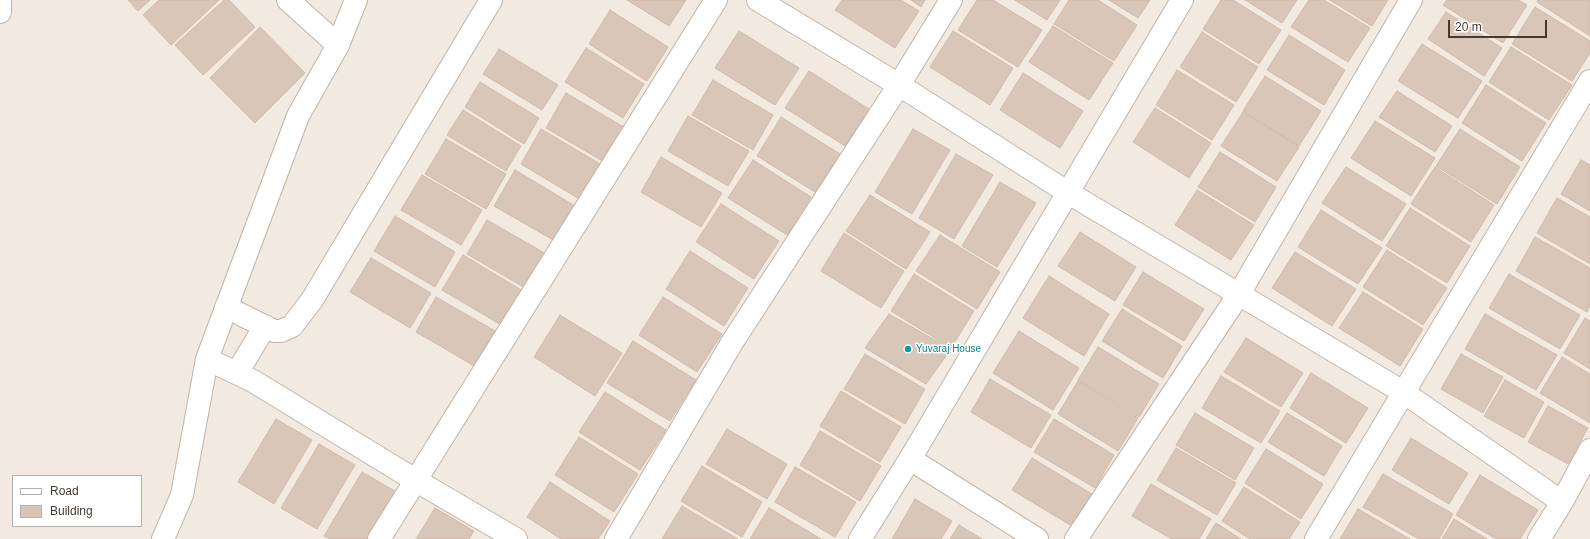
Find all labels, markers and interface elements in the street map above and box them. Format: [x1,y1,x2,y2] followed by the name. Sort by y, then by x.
[1450,12,1549,38] scale bar
[1455,20,1482,34] text: 20 m
[916,343,981,355] place label: Yuvaraj House
[903,344,913,354] marker: Yuvaraj House
[12,475,142,527] legend
[50,484,79,498] text: Road
[50,504,93,518] text: Building

